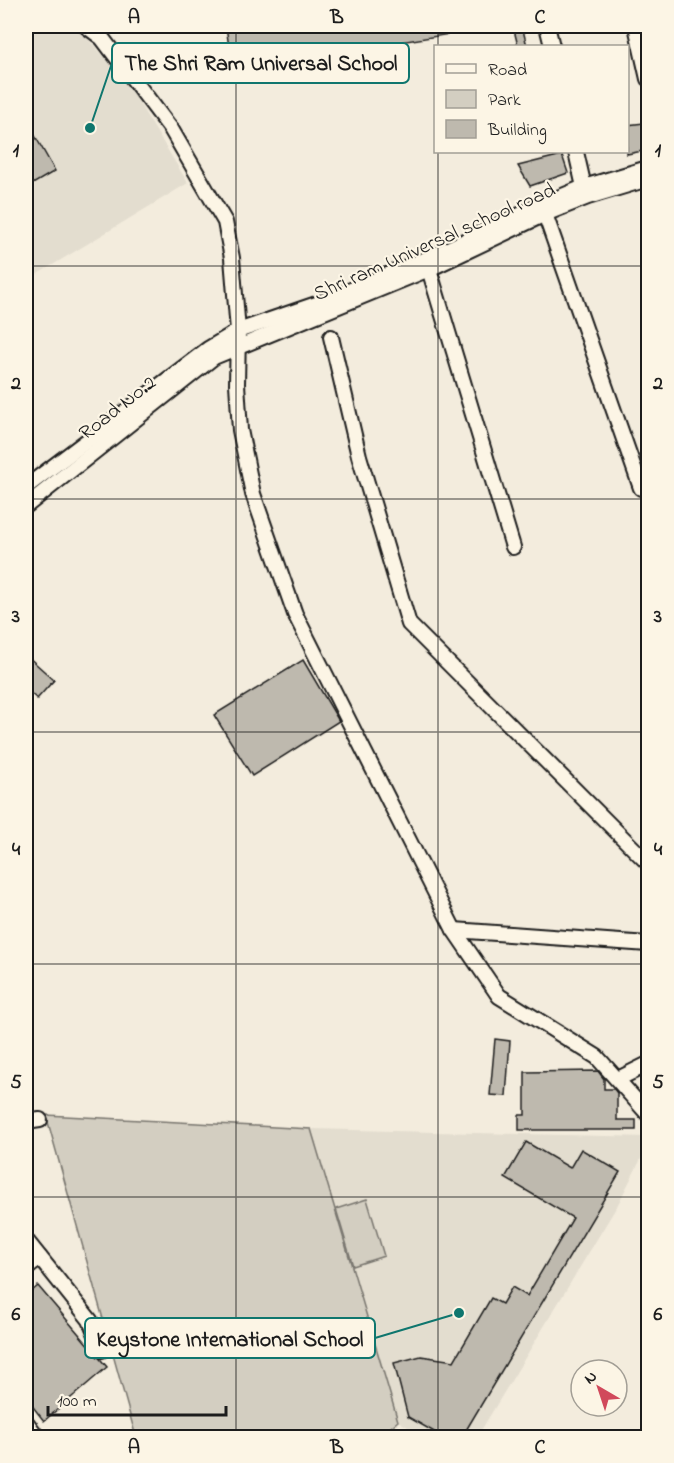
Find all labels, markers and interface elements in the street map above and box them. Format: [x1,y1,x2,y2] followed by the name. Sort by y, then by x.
[128,4,140,33] text: A
[329,4,344,33] text: B
[535,4,546,33] text: C
[112,43,409,83] callout: The Shri Ram Universal School
[434,45,629,153] legend
[125,49,398,81] text: The Shri Ram Universal School
[488,58,527,84] text: Road
[488,88,521,114] text: Park
[487,118,547,145] text: Building
[13,137,20,166] text: 1
[655,137,662,166] text: 1
[309,176,561,310] street label: Shri ram Universal school road
[73,369,163,448] street label: Road No.2
[10,370,21,399] text: 2
[652,370,663,399] text: 2
[11,603,20,632] text: 3
[653,603,662,632] text: 3
[12,836,21,865] text: 4
[654,836,663,865] text: 4
[10,1069,22,1098] text: 5
[652,1069,664,1098] text: 5
[12,1301,21,1330] text: 6
[654,1301,663,1330] text: 6
[85,1318,375,1358] callout: Keystone International School
[97,1325,364,1358] text: Keystone International School
[569,1358,629,1418] north arrow
[579,1365,603,1391] text: N
[48,1379,226,1417] scale bar
[57,1389,97,1415] text: 100 m
[128,1434,140,1463] text: A
[329,1434,344,1463] text: B
[535,1434,546,1463] text: C

